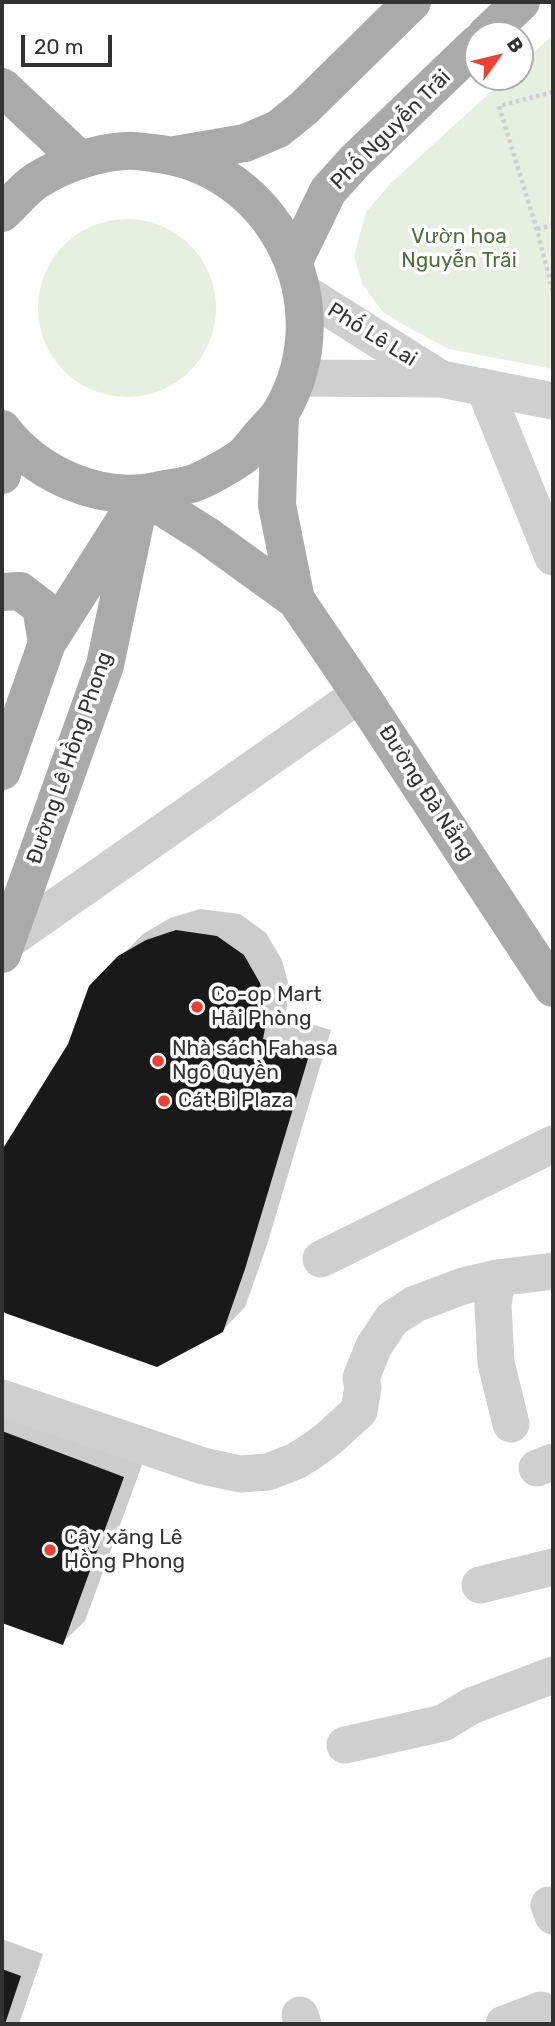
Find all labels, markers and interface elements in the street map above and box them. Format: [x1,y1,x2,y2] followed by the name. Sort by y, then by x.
[24,21,116,65] scale bar
[464,21,534,91] north arrow
[502,33,528,57] text: B
[34,34,83,59] text: 20 m
[326,65,456,195] street label: Phố Nguyễn Trãi
[401,224,517,274] park label: Vườn hoa Nguyễn Trãi
[323,298,421,372] street label: Phố Lê Lai
[22,649,118,867] street label: Đường Lê Hồng Phong
[373,721,479,865] street label: Đường Đà Nẵng
[211,982,321,1032] place label: Co-op Mart Hải Phòng
[189,999,205,1015] marker: Co-op Mart Hải Phòng
[172,1036,338,1086] place label: Nhà sách Fahasa Ngô Quyền
[150,1053,166,1069] marker: Nhà sách Fahasa Ngô Quyền
[178,1088,294,1114] place label: Cát Bi Plaza
[156,1093,172,1109] marker: Cát Bi Plaza
[64,1525,185,1575] place label: Cây xăng Lê Hồng Phong
[42,1542,58,1558] marker: Cây xăng Lê Hồng Phong

